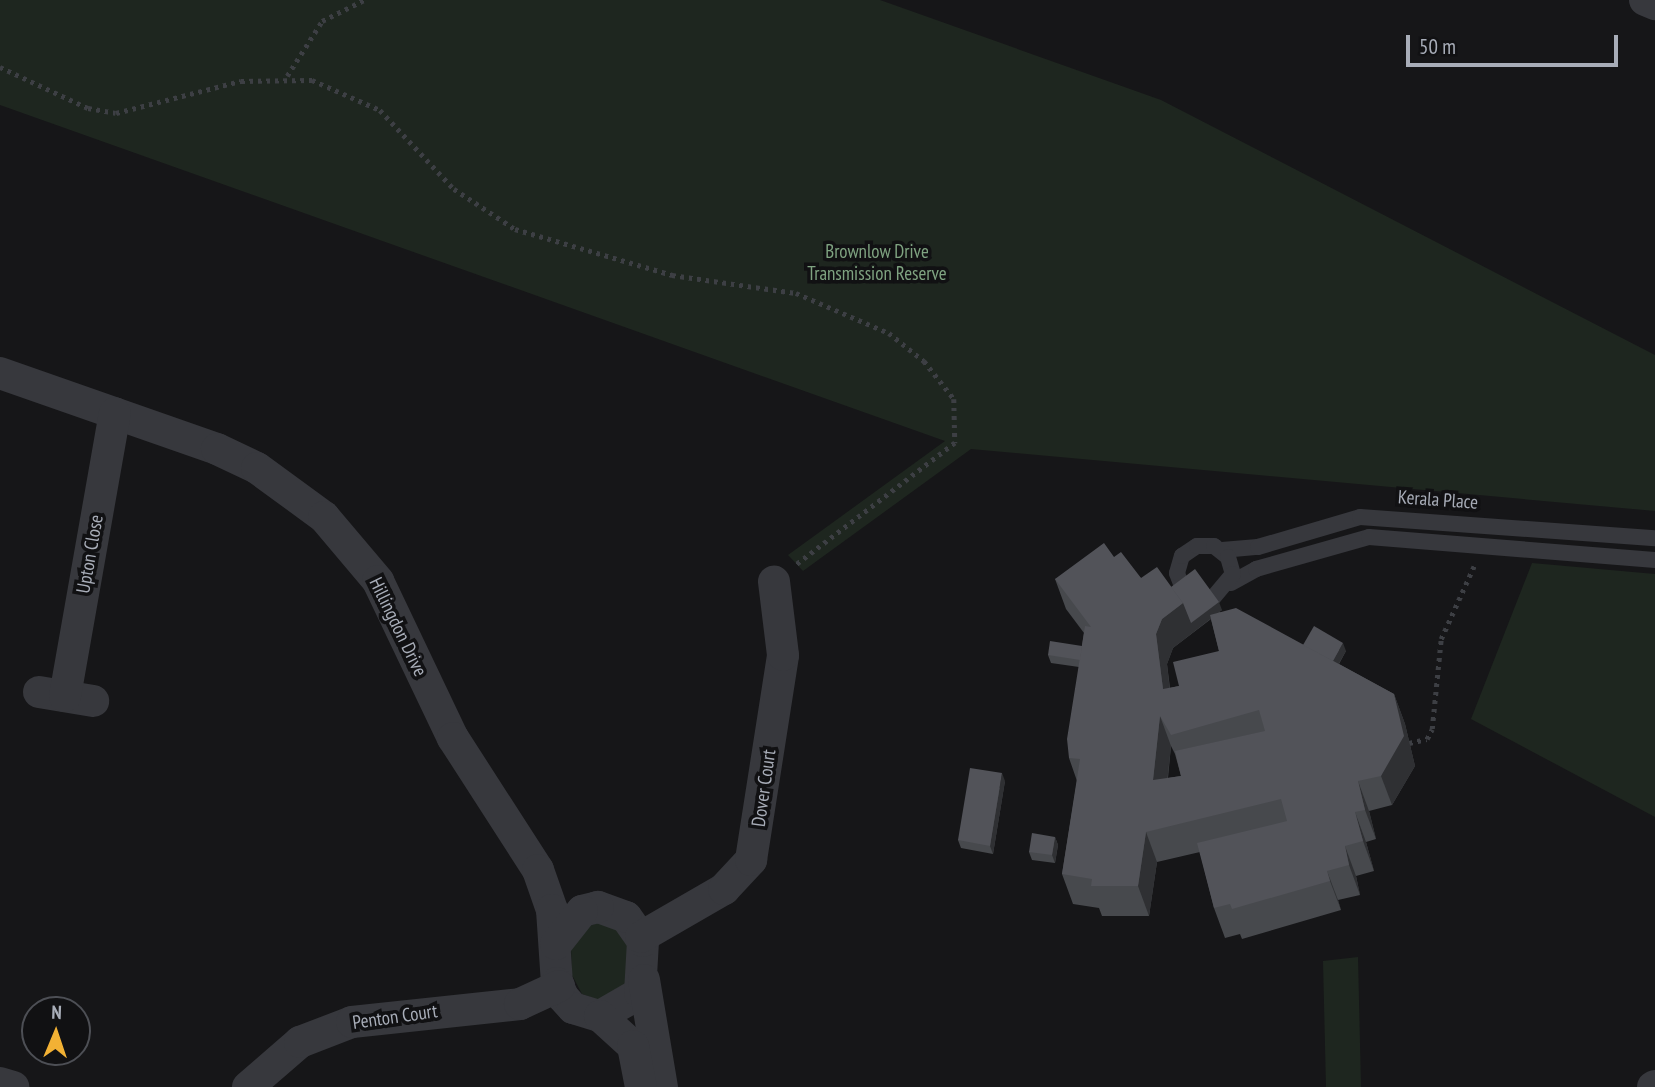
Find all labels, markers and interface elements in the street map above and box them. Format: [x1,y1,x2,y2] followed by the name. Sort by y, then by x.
[1410,21,1622,65] scale bar
[1419,33,1456,60] text: 50 m
[807,241,947,285] park label: Brownlow Drive Transmission Reserve
[1397,486,1479,514] street label: Kerala Place
[72,513,108,595] street label: Upton Close
[364,574,432,680] street label: Hillingdon Drive
[747,748,781,828] street label: Dover Court
[21,996,91,1066] north arrow
[51,1000,62,1024] text: N
[351,1000,439,1034] street label: Penton Court

